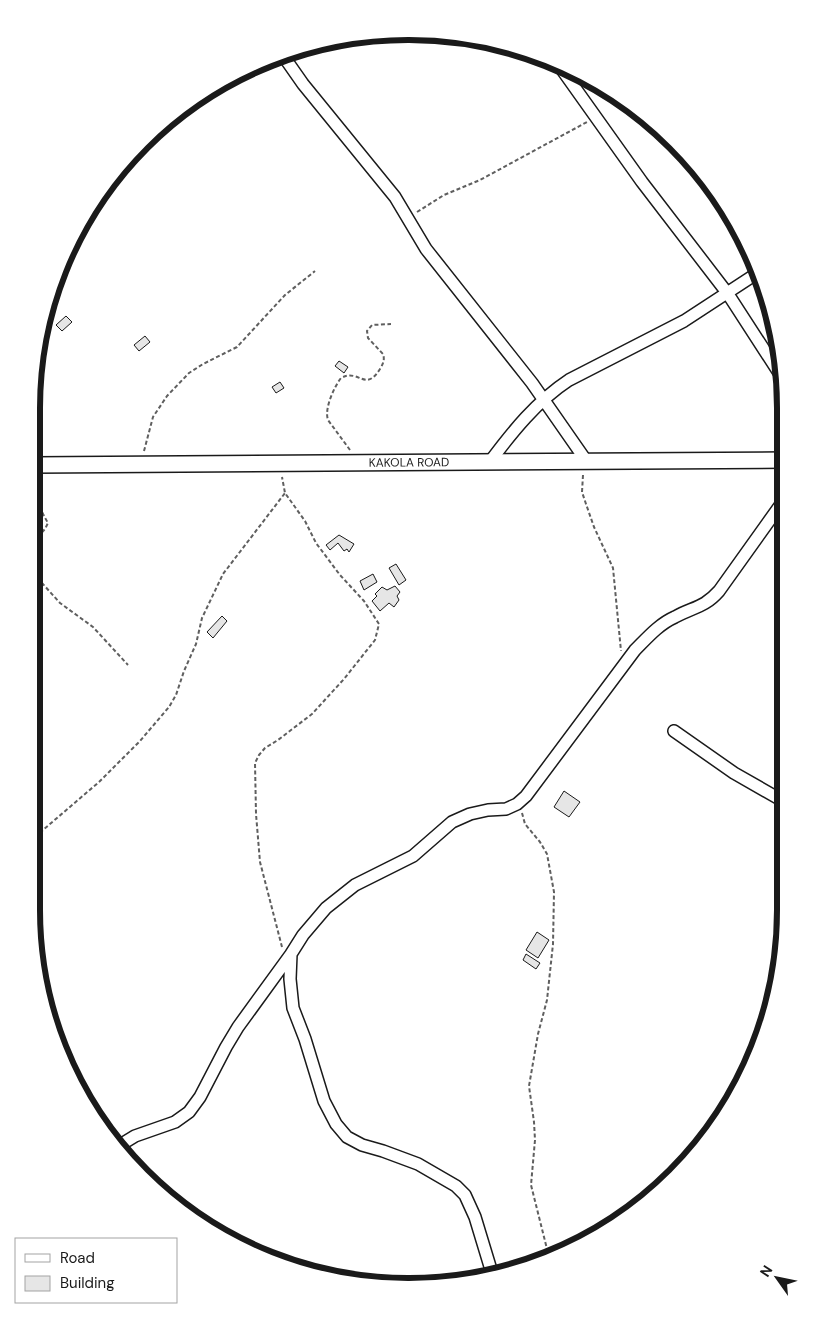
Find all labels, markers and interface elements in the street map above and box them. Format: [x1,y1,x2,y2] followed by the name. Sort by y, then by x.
[369,454,449,471] street label: KAKOLA ROAD
[15,1238,178,1303] legend
[60,1248,95,1268] text: Road
[752,1253,802,1303] north arrow
[756,1262,776,1280] text: N
[60,1273,115,1293] text: Building

